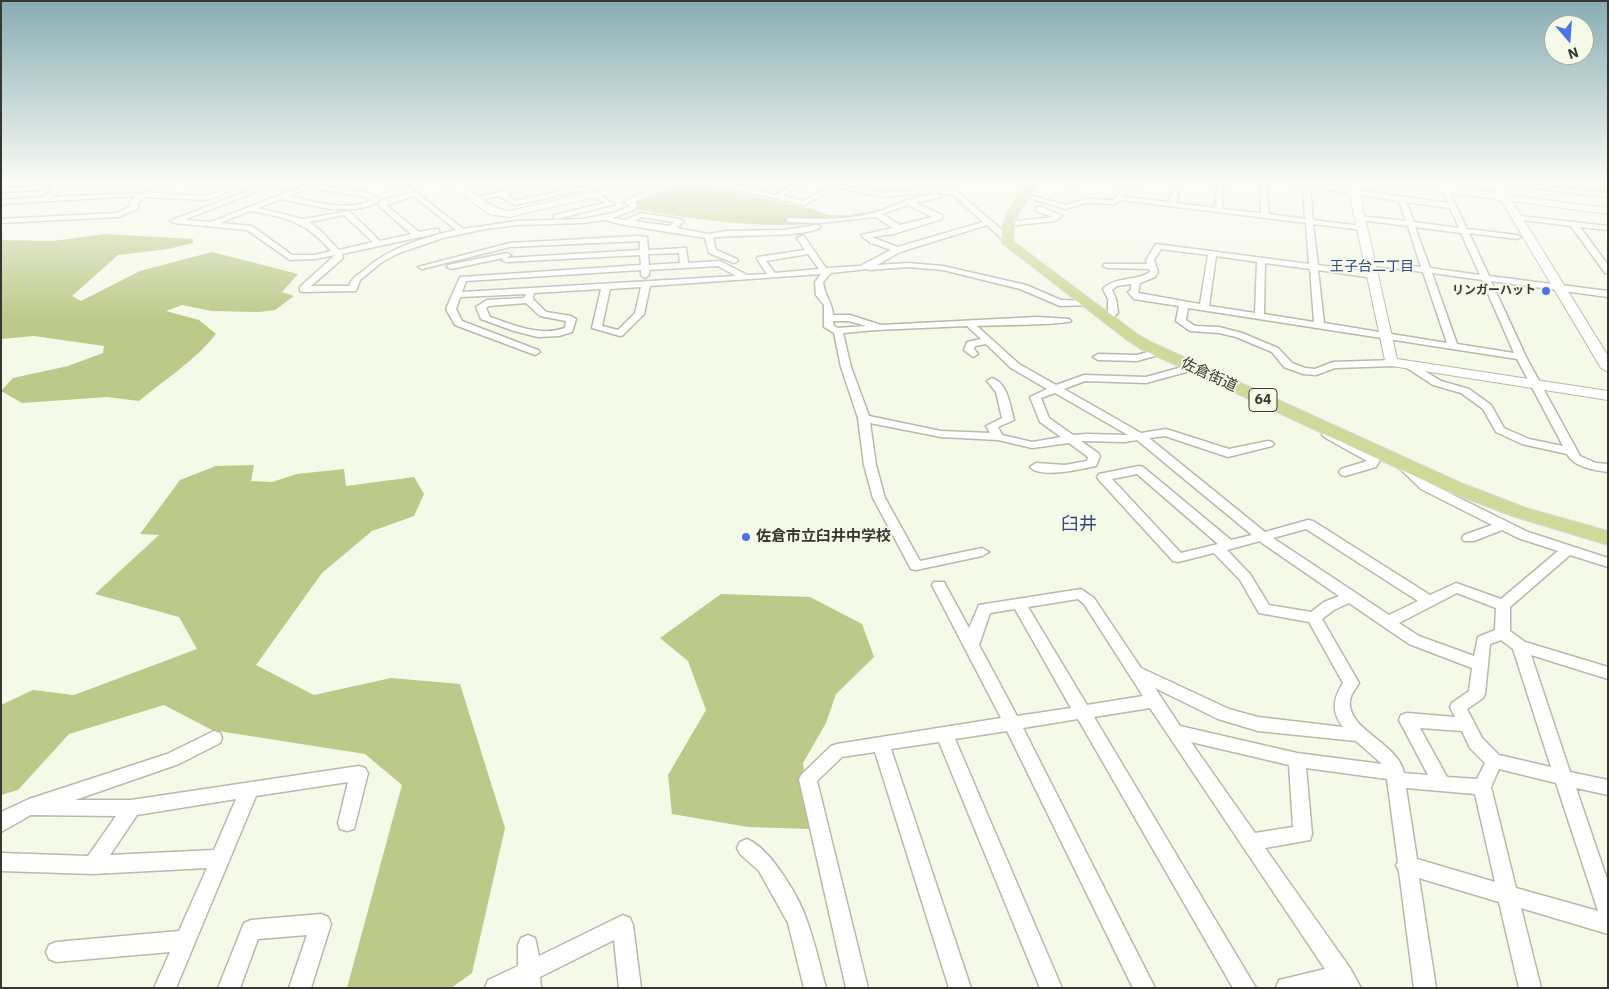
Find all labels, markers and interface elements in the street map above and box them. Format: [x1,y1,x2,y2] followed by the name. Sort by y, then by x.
[1544,15,1594,65] north arrow
[1566,43,1581,63] text: N
[1330,259,1414,275] district label: 王子台二丁目
[1452,284,1536,298] place label: リンガーハット
[1540,285,1552,297] marker: リンガーハット
[1178,354,1240,396] street label: 佐倉街道
[1249,388,1277,412] road number: 64
[1061,514,1097,536] district label: 臼井
[756,528,891,546] place label: 佐倉市立臼井中学校
[740,531,752,543] marker: 佐倉市立臼井中学校

